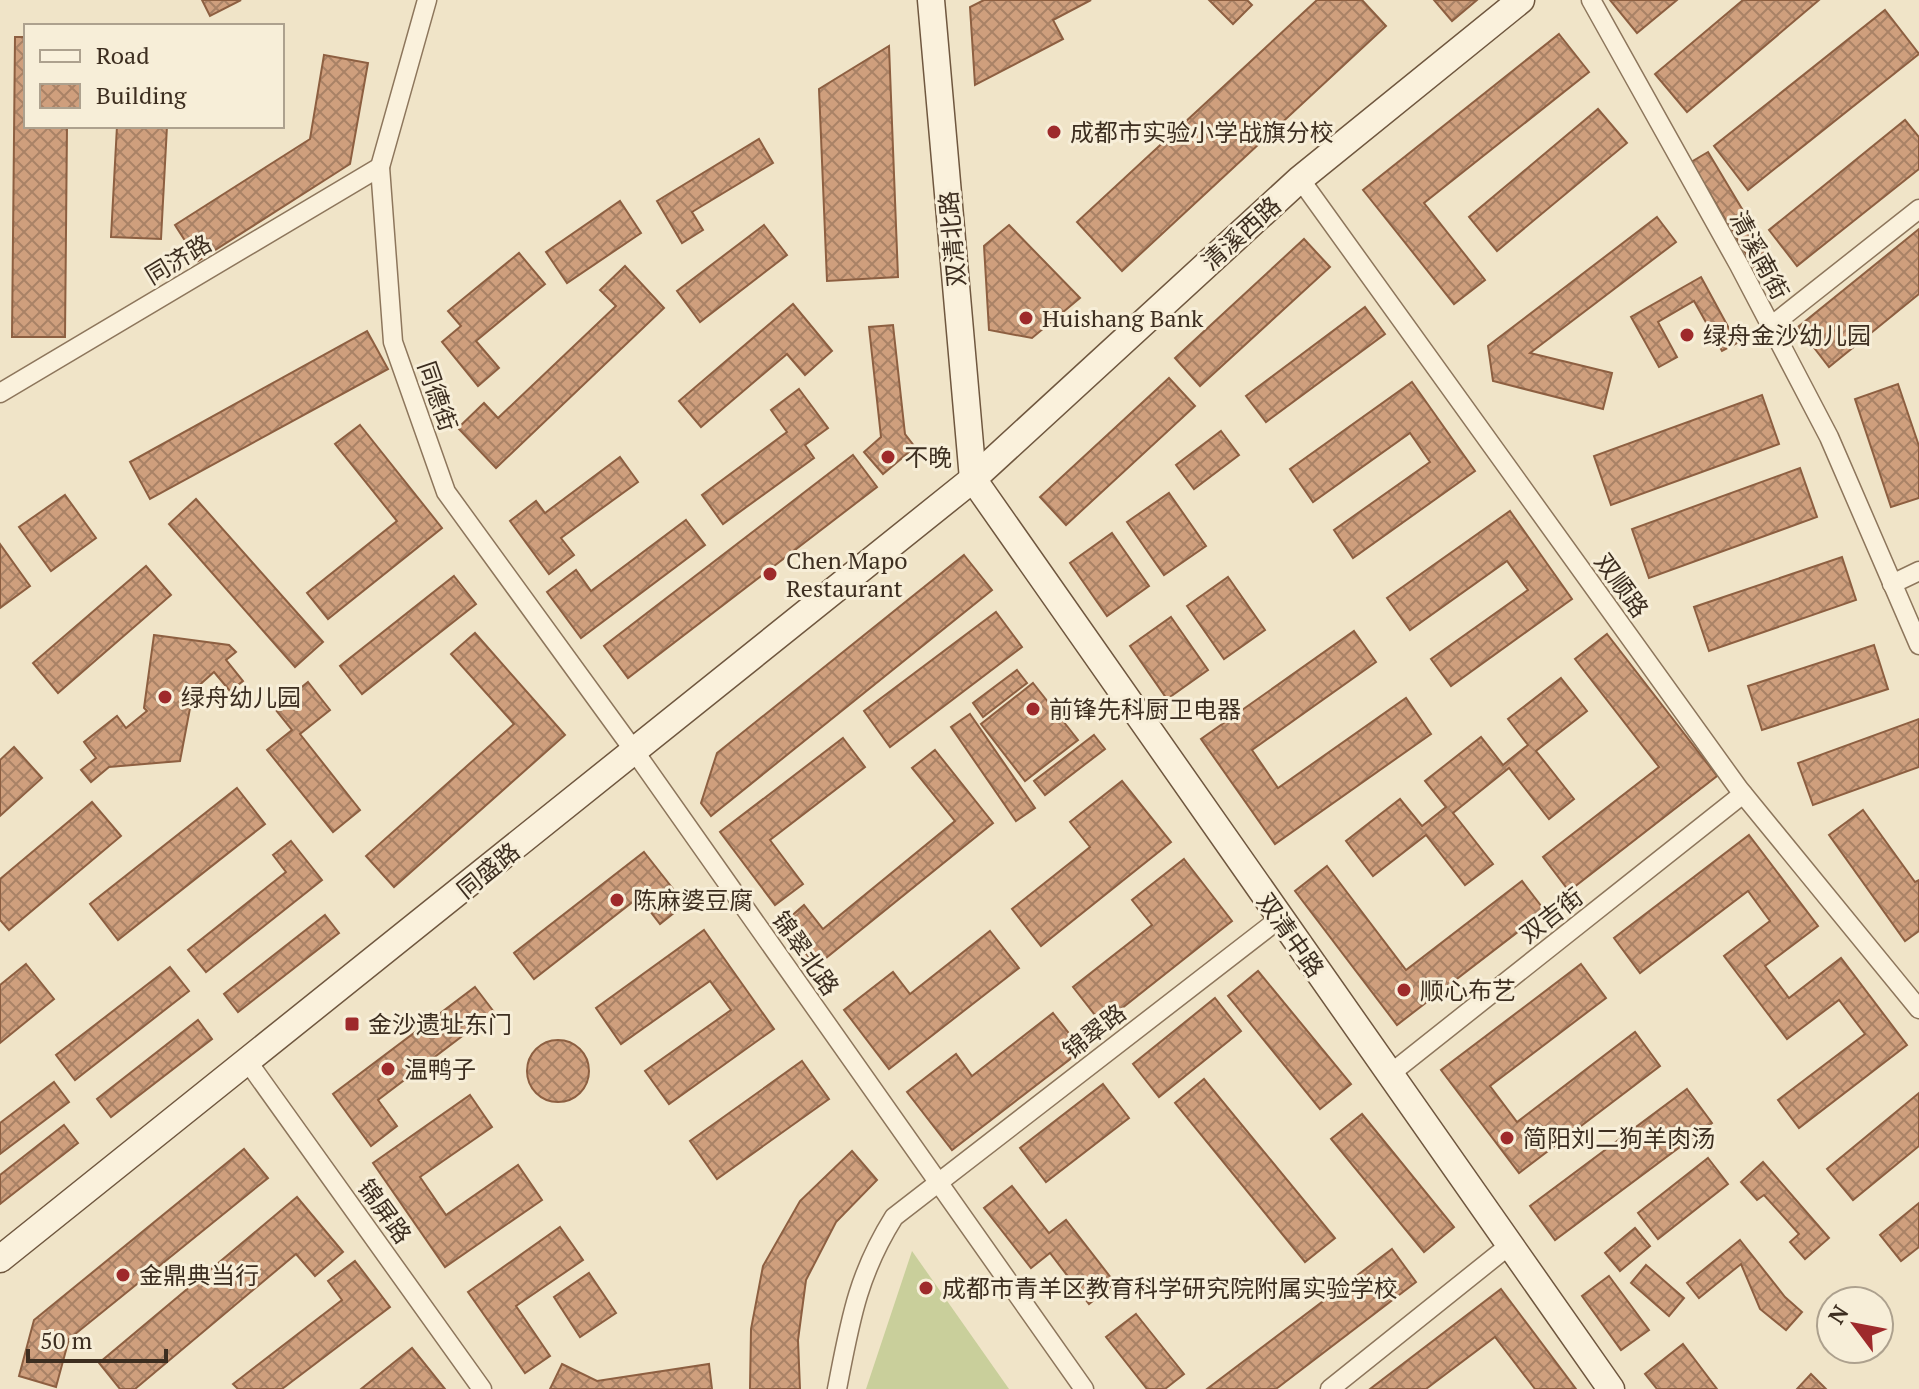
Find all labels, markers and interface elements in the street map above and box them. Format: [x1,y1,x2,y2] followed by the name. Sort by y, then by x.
[24,24,284,128] legend
[96,39,150,71] text: Road
[96,79,187,111] text: Building
[1070,116,1334,148] place label: 成都市实验小学战旗分校
[1045,123,1063,141] marker: 成都市实验小学战旗分校
[1195,189,1287,277] street label: 清溪西路
[932,190,972,288] street label: 双清北路
[1723,205,1797,305] street label: 清溪南街
[139,227,217,291] street label: 同济路
[1042,302,1204,334] place label: Huishang Bank
[1017,309,1035,327] marker: Huishang Bank
[1703,319,1871,351] place label: 绿舟金沙幼儿园
[1678,326,1696,344] marker: 绿舟金沙幼儿园
[411,357,465,435] street label: 同德街
[904,441,952,473] place label: 不晚
[879,448,897,466] marker: 不晚
[786,544,908,604] place label: Chen Mapo Restaurant
[1588,546,1656,624] street label: 双顺路
[761,565,779,583] marker: Chen Mapo Restaurant
[181,681,301,713] place label: 绿舟幼儿园
[156,688,174,706] marker: 绿舟幼儿园
[1049,693,1241,725] place label: 前锋先科厨卫电器
[1024,700,1042,718] marker: 前锋先科厨卫电器
[450,835,526,905] street label: 同盛路
[1513,880,1589,950] street label: 双吉街
[633,884,753,916] place label: 陈麻婆豆腐
[1250,887,1332,983] street label: 双清中路
[608,891,626,909] marker: 陈麻婆豆腐
[765,905,847,1001] street label: 锦翠北路
[1420,974,1516,1006] place label: 顺心布艺
[1395,981,1413,999] marker: 顺心布艺
[1056,996,1132,1066] street label: 锦翠路
[368,1008,512,1040] place label: 金沙遗址东门
[343,1015,361,1033] marker: 金沙遗址东门
[404,1053,476,1085] place label: 温鸭子
[379,1060,397,1078] marker: 温鸭子
[1523,1122,1715,1154] place label: 简阳刘二狗羊肉汤
[1498,1129,1516,1147] marker: 简阳刘二狗羊肉汤
[351,1172,419,1250] street label: 锦屏路
[139,1259,259,1291] place label: 金鼎典当行
[114,1266,132,1284] marker: 金鼎典当行
[942,1272,1398,1304] place label: 成都市青羊区教育科学研究院附属实验学校
[917,1279,935,1297] marker: 成都市青羊区教育科学研究院附属实验学校
[1815,1285,1895,1365] north arrow
[1821,1299,1854,1329] text: N
[28,1313,166,1363] scale bar
[40,1324,92,1356] text: 50 m

